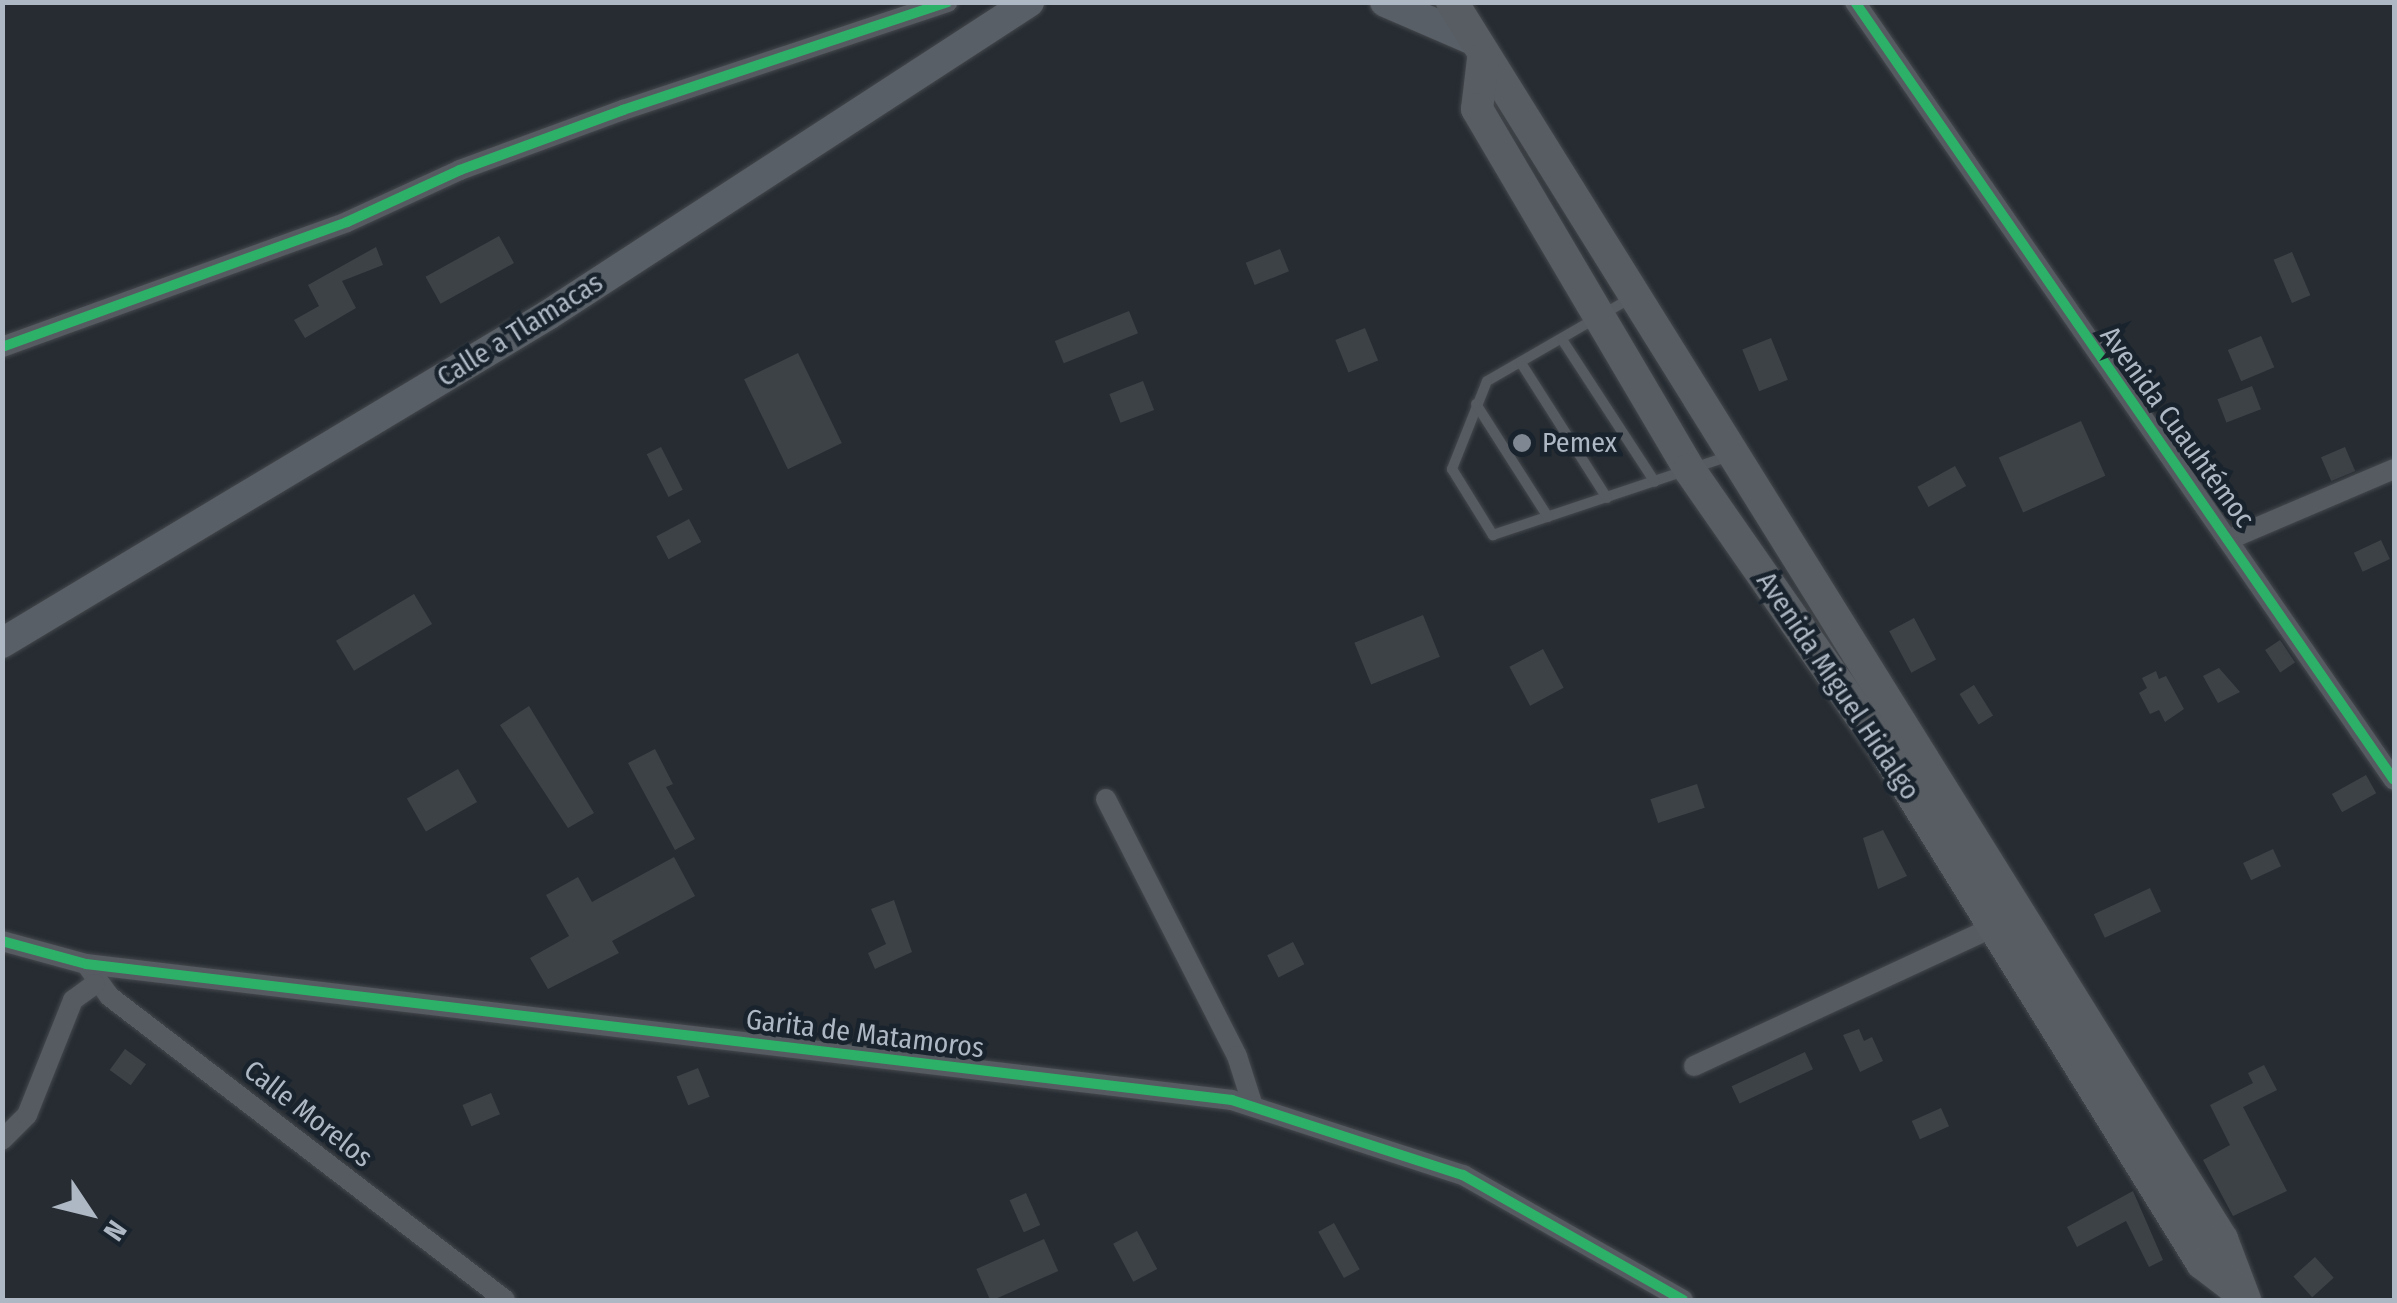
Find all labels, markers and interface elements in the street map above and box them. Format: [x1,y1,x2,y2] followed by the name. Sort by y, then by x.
[431,266,609,394] street label: Calle a Tlamacas
[2093,320,2261,534] street label: Avenida Cuauhtémoc
[1542,426,1617,460] place label: Pemex
[1511,432,1533,454] marker: Pemex
[1749,566,1927,806] street label: Avenida Miguel Hidalgo
[744,1003,986,1065] street label: Garita de Matamoros
[237,1053,379,1175] street label: Calle Morelos
[40,1163,140,1263] north arrow
[97,1214,133,1247] text: N

